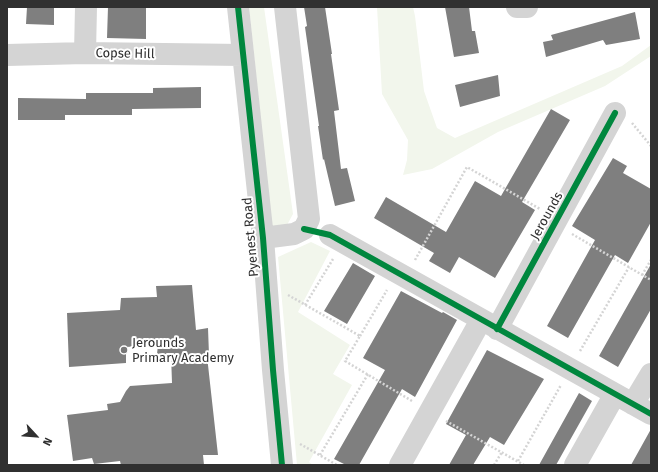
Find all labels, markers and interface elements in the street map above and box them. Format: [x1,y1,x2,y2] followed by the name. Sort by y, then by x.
[95,46,155,62] street label: Copse Hill
[528,189,566,243] street label: Jerounds
[240,197,262,277] street label: Pyenest Road
[132,335,234,366] place label: Jerounds Primary Academy
[119,345,129,355] marker: Jerounds Primary Academy
[16,416,56,456] north arrow
[40,435,55,448] text: N

